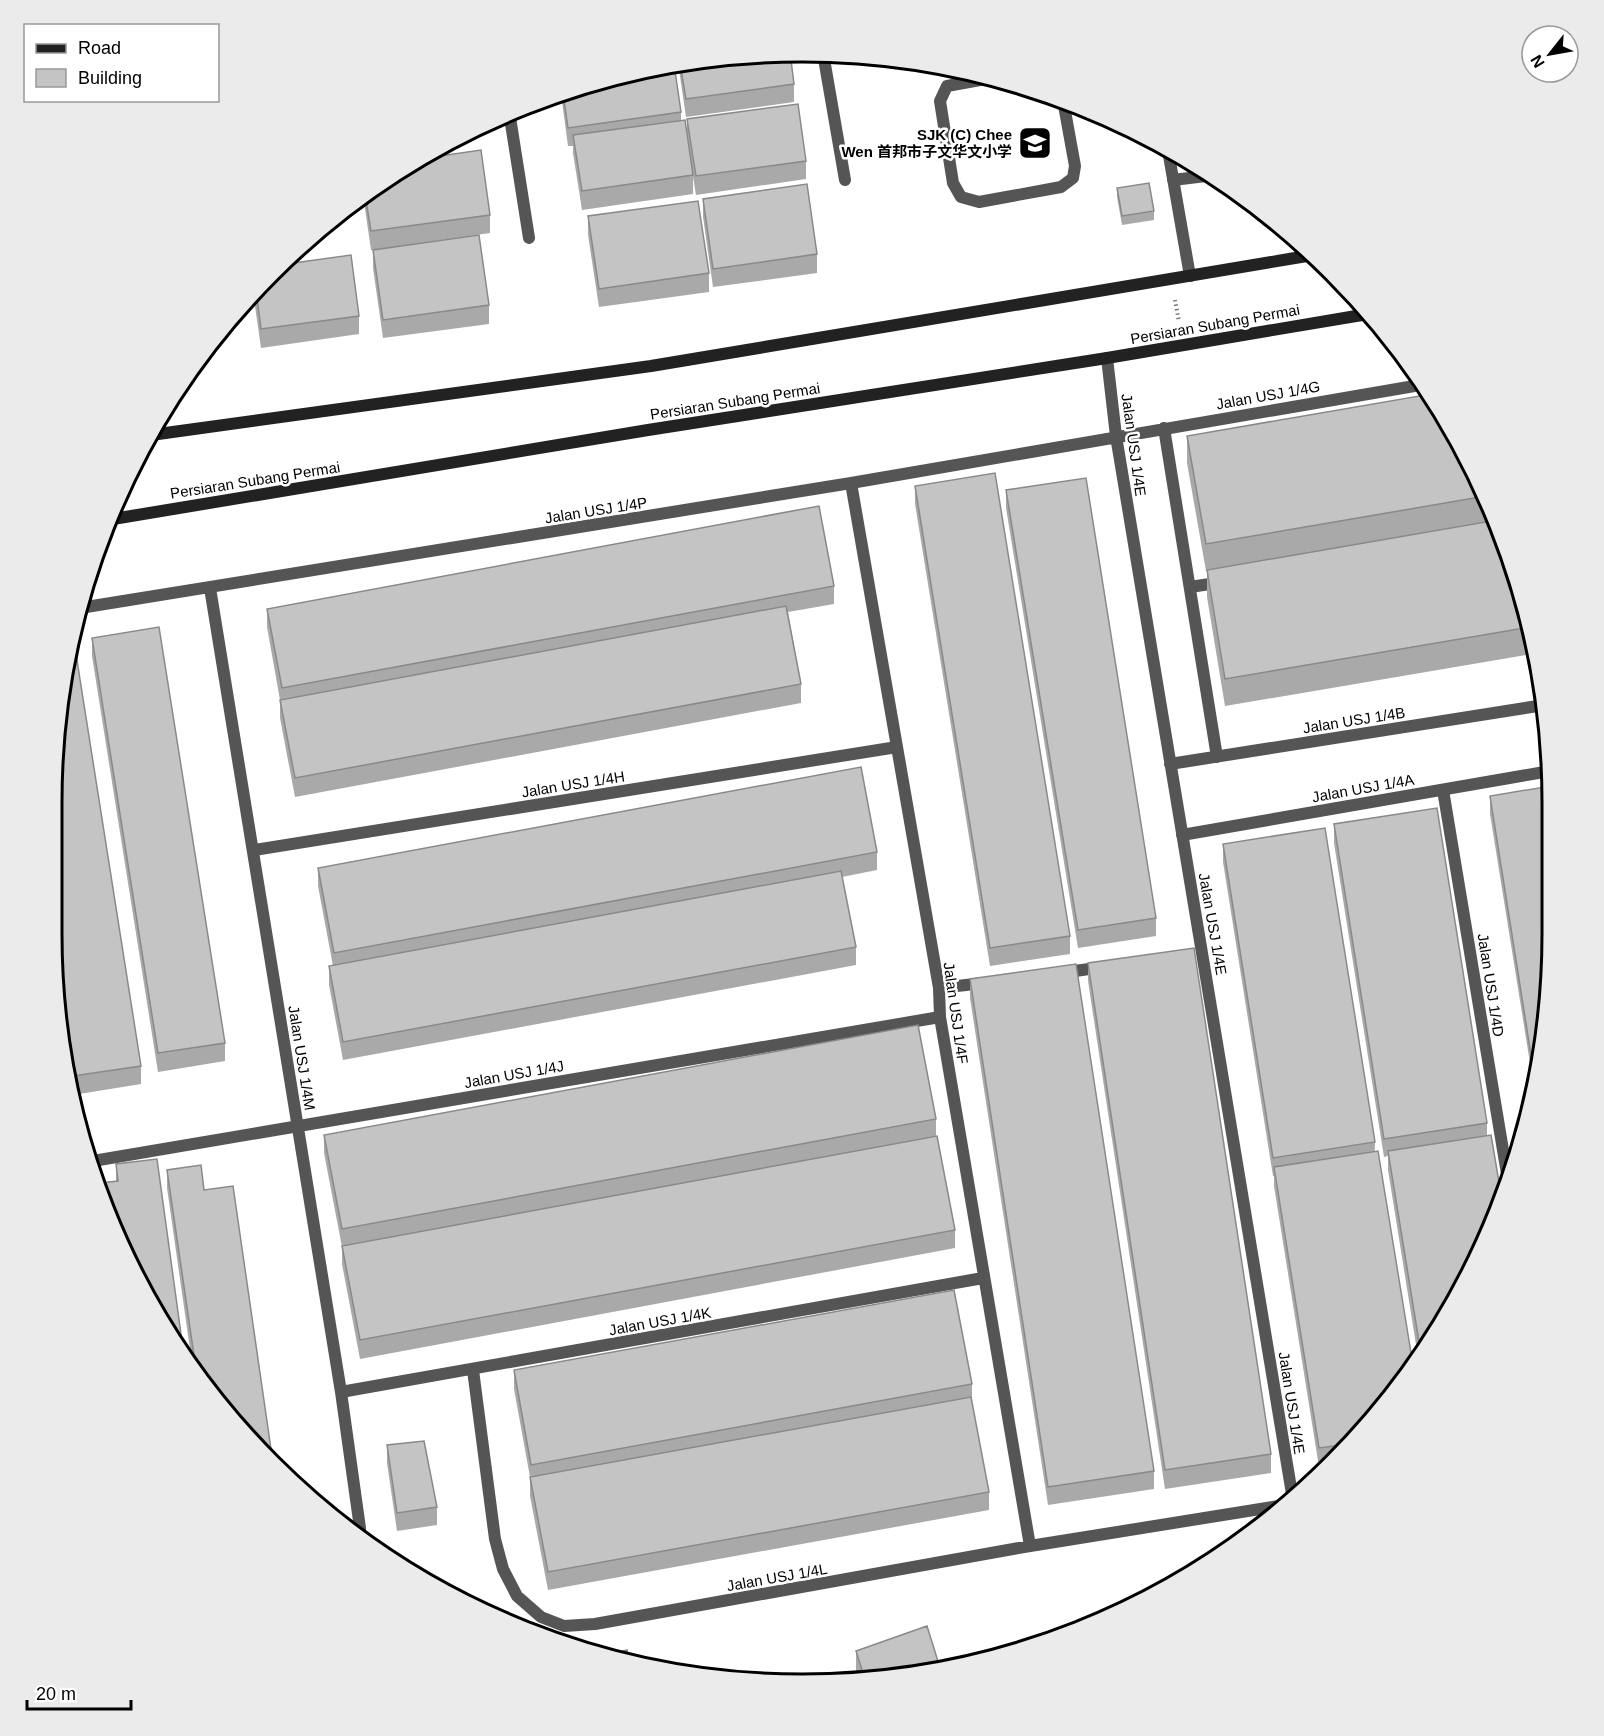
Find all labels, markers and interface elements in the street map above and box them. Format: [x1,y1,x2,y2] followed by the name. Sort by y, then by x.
[24,24,219,102] legend
[1520,24,1580,84] north arrow
[78,38,121,58] text: Road
[1527,52,1548,71] text: N
[78,68,142,88] text: Building
[1017,125,1053,161] school or university icon: SJK (C) Chee Wen 首邦市子文华文小学
[841,126,1012,160] place label: SJK (C) Chee Wen 首邦市子文华文小学
[1129,301,1301,347] street label: Persiaran Subang Permai
[1215,378,1321,412] street label: Jalan USJ 1/4G
[649,379,821,423] street label: Persiaran Subang Permai
[1118,393,1150,497] street label: Jalan USJ 1/4E
[169,458,341,502] street label: Persiaran Subang Permai
[544,494,648,526] street label: Jalan USJ 1/4P
[1302,704,1406,736] street label: Jalan USJ 1/4B
[520,767,626,801] street label: Jalan USJ 1/4H
[1311,771,1415,805] street label: Jalan USJ 1/4A
[1196,872,1230,976] street label: Jalan USJ 1/4E
[1474,932,1508,1038] street label: Jalan USJ 1/4D
[940,961,972,1065] street label: Jalan USJ 1/4F
[285,1004,319,1112] street label: Jalan USJ 1/4M
[463,1057,565,1091] street label: Jalan USJ 1/4J
[608,1304,712,1338] street label: Jalan USJ 1/4K
[1276,1351,1308,1455] street label: Jalan USJ 1/4E
[725,1560,829,1594] street label: Jalan USJ 1/4L
[27,1673,130,1711] scale bar
[36,1684,76,1704] text: 20 m

